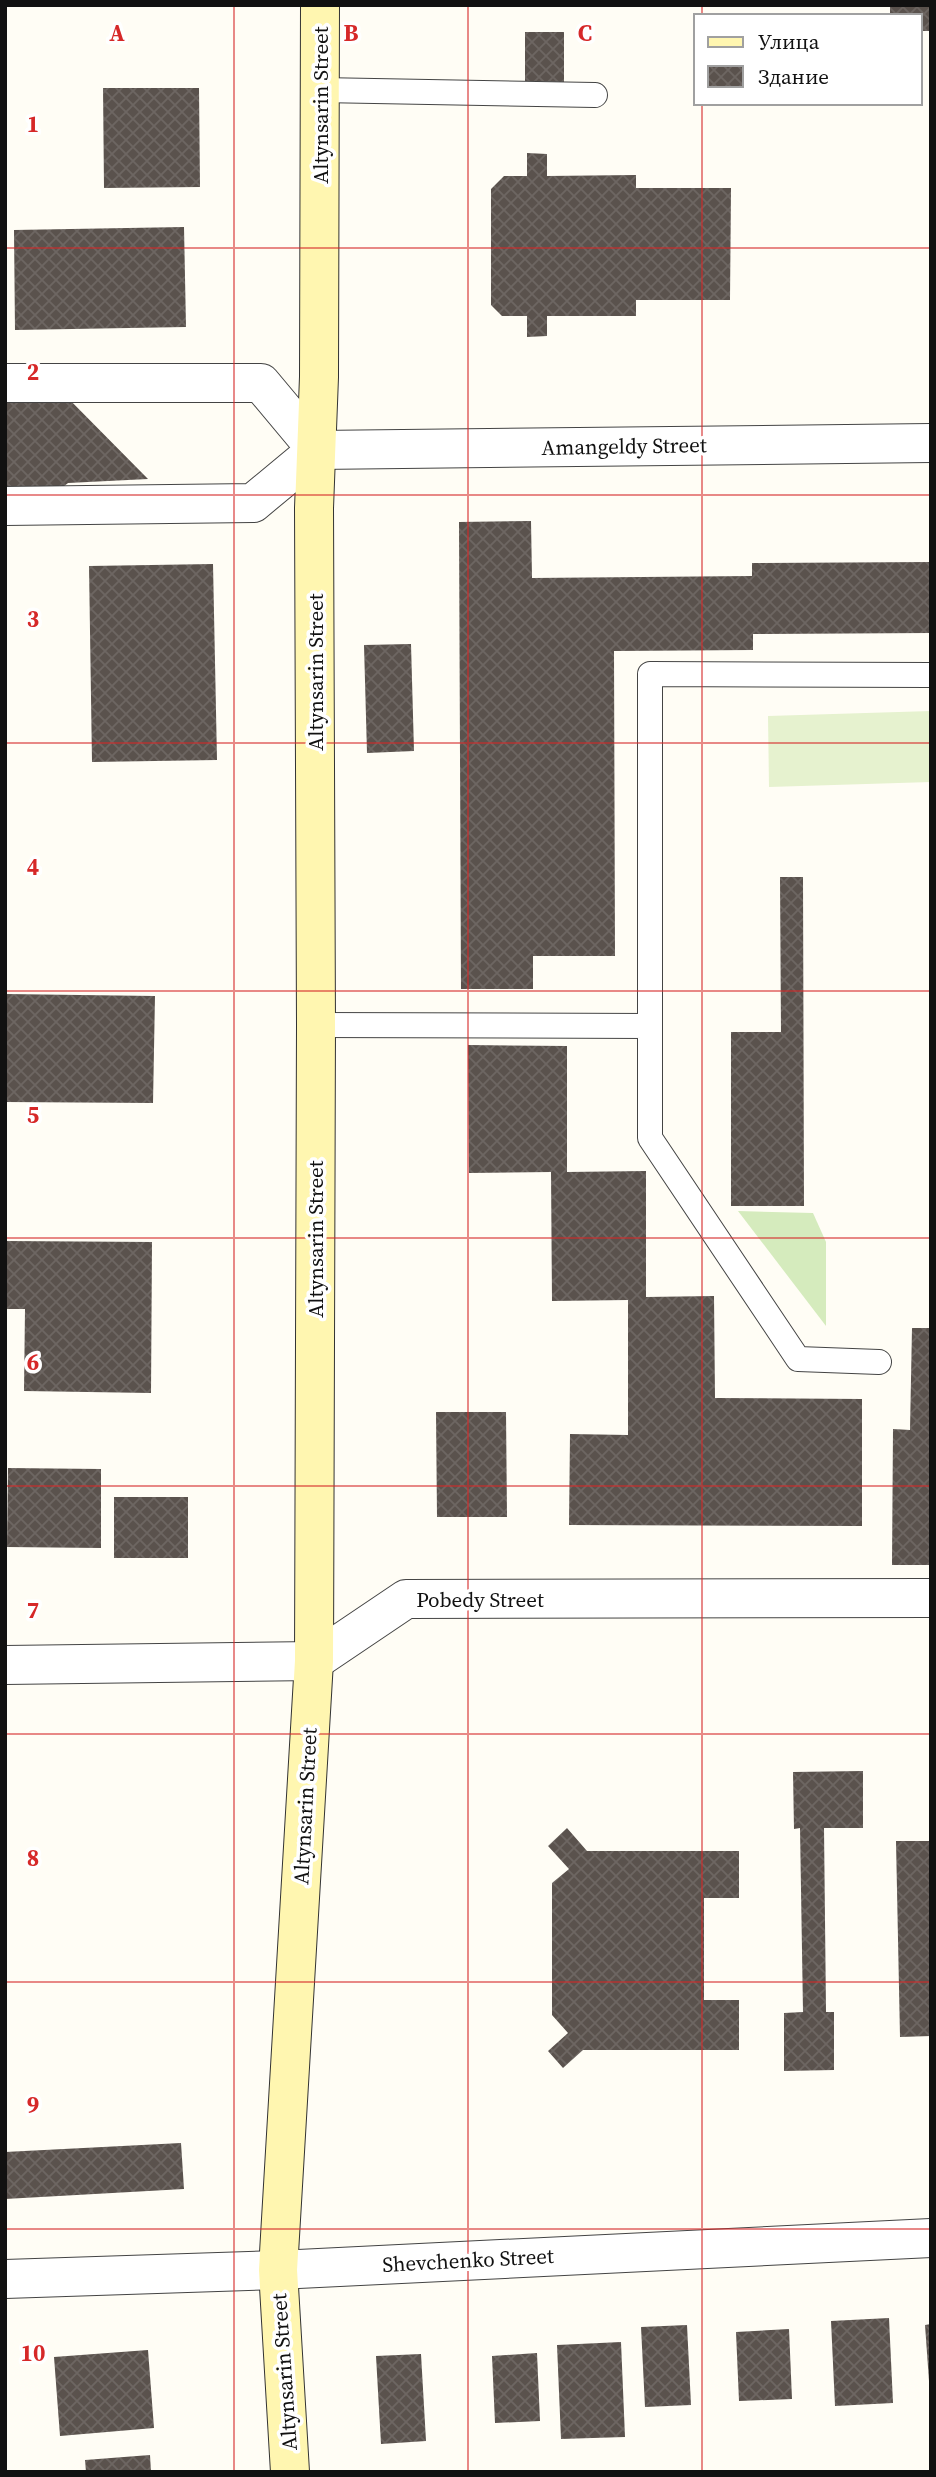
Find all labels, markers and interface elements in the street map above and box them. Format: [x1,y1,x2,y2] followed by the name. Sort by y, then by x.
[694,14,922,105] legend
[109,17,125,49] text: A
[344,17,359,49] text: B
[578,17,592,49] text: C
[306,26,335,184] street label: Altynsarin Street
[758,27,820,56] text: Улица
[758,62,829,91] text: Здание
[27,108,39,140] text: 1
[27,356,39,388] text: 2
[541,430,707,462] street label: Amangeldy Street
[301,593,330,751] street label: Altynsarin Street
[27,603,39,635] text: 3
[27,851,39,883] text: 4
[27,1099,39,1131] text: 5
[301,1160,330,1318] street label: Altynsarin Street
[27,1346,39,1378] text: 6
[416,1585,544,1614] street label: Pobedy Street
[27,1594,39,1626] text: 7
[286,1727,324,1885] street label: Altynsarin Street
[27,1842,39,1874] text: 8
[27,2089,39,2121] text: 9
[382,2241,555,2279] street label: Shevchenko Street
[264,2292,304,2451] street label: Altynsarin Street
[21,2337,45,2369] text: 10

